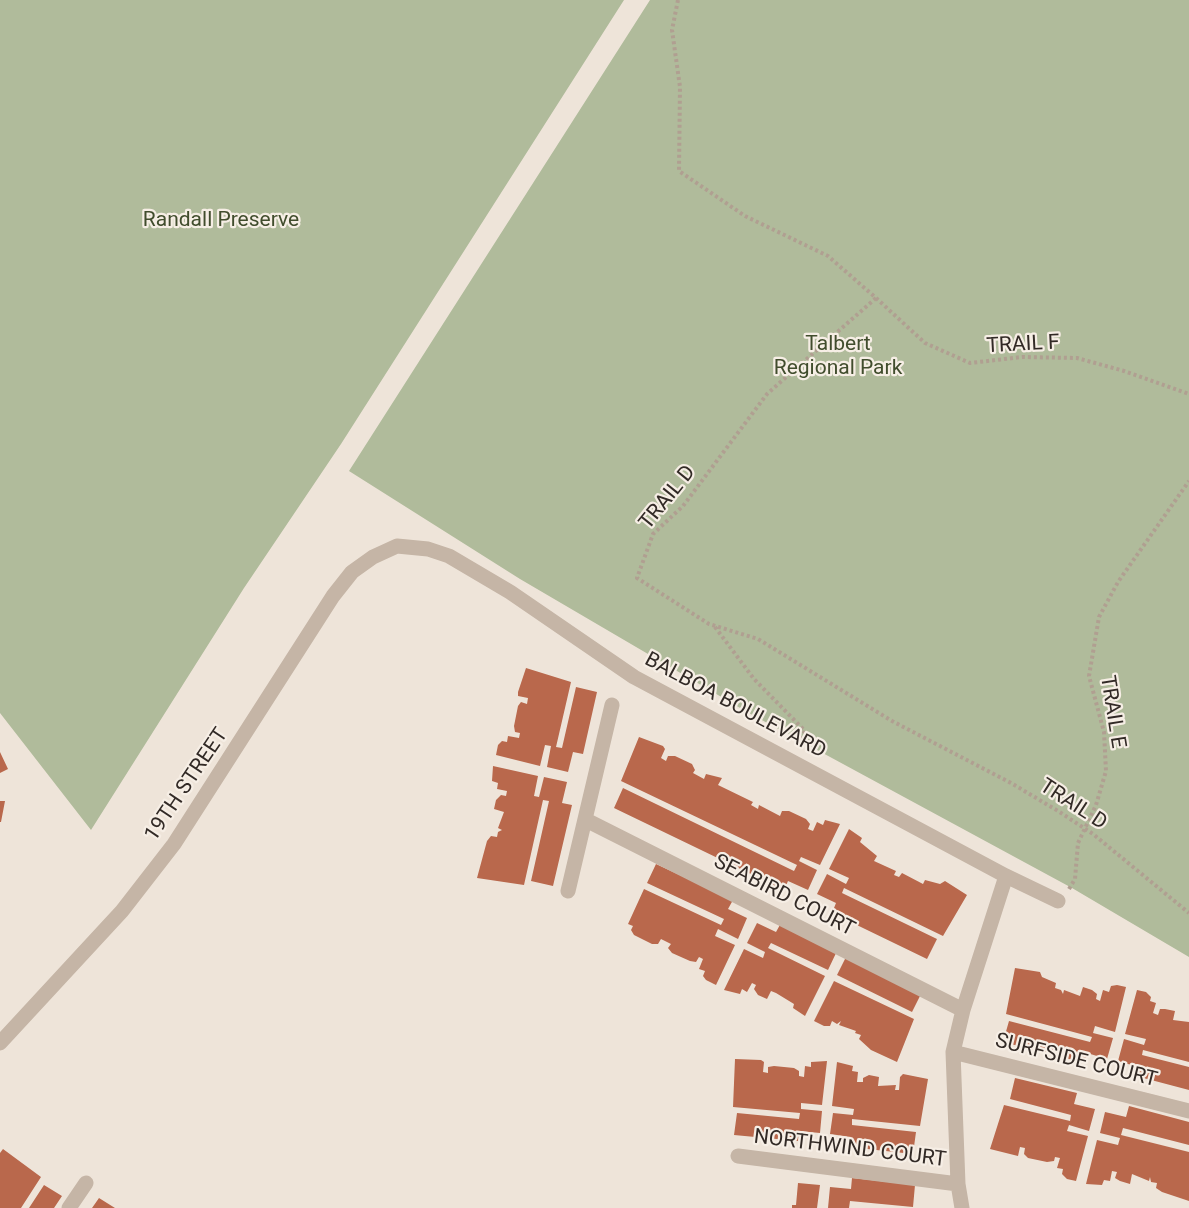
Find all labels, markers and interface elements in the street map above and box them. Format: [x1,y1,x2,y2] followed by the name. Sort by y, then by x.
[143,208,299,234] park label: Randall Preserve
[986,331,1060,359] street label: TRAIL F
[774,332,902,382] park label: Talbert Regional Park
[635,461,701,535] street label: TRAIL D
[640,648,830,764] street label: BALBOA BOULEVARD
[1094,674,1130,750] street label: TRAIL E
[140,724,234,846] street label: 19TH STREET
[1035,774,1111,836] street label: TRAIL D
[709,850,859,942] street label: SEABIRD COURT
[992,1029,1160,1093] street label: SURFSIDE COURT
[752,1125,948,1173] street label: NORTHWIND COURT

